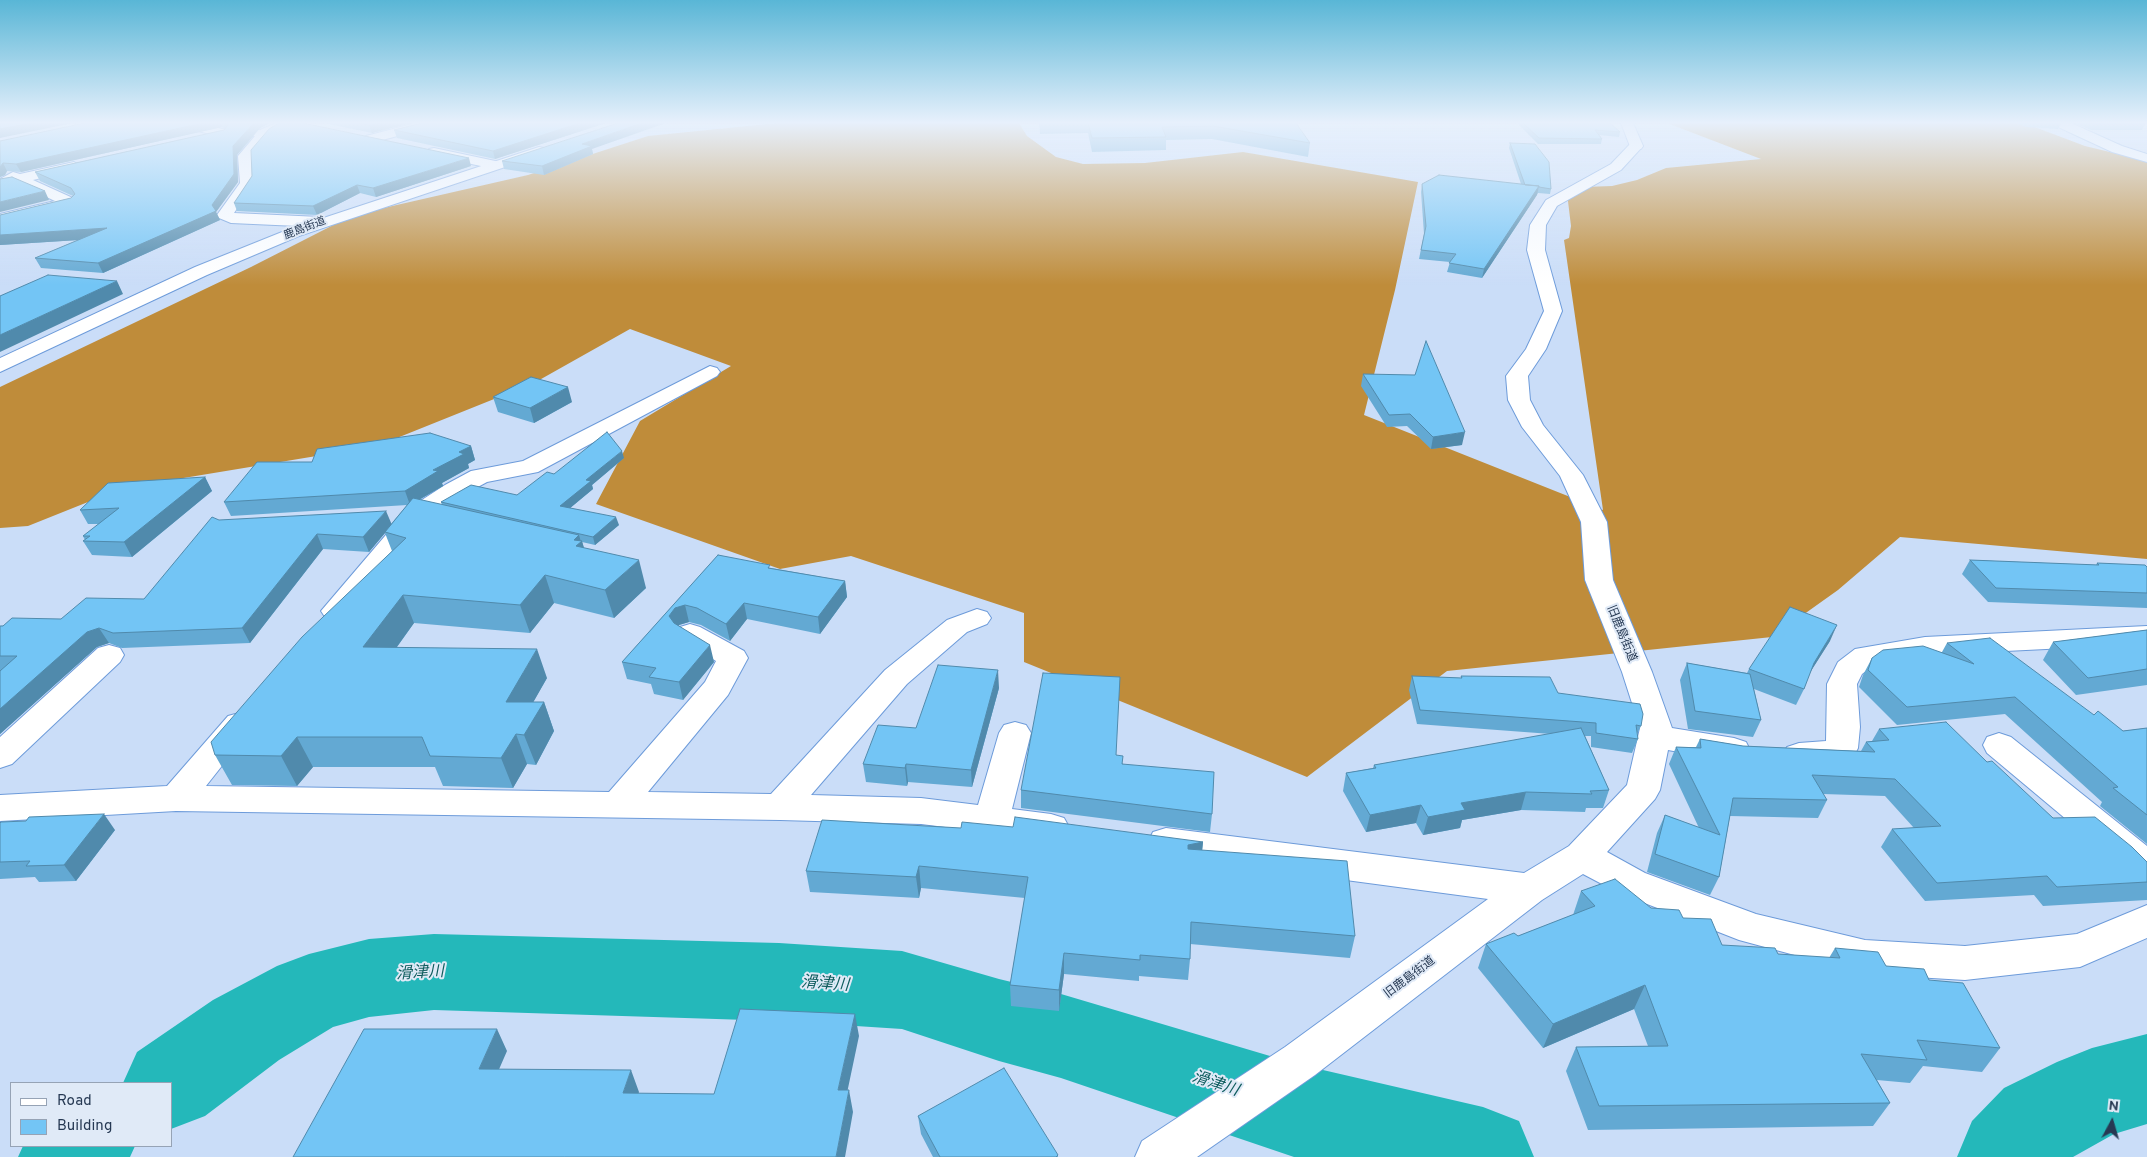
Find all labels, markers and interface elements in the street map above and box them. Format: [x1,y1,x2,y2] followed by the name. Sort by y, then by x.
[282,215,328,243] street label: 鹿島街道
[1603,603,1639,665] street label: 旧鹿島街道
[1382,954,1438,1002] street label: 旧鹿島街道
[396,963,444,985] water label: 滑津川
[800,974,850,996] water label: 滑津川
[1189,1068,1241,1102] water label: 滑津川
[10,1082,172,1147] legend
[57,1092,92,1111] text: Road
[2087,1097,2137,1147] north arrow
[2108,1098,2120,1116] text: N
[57,1117,112,1136] text: Building

